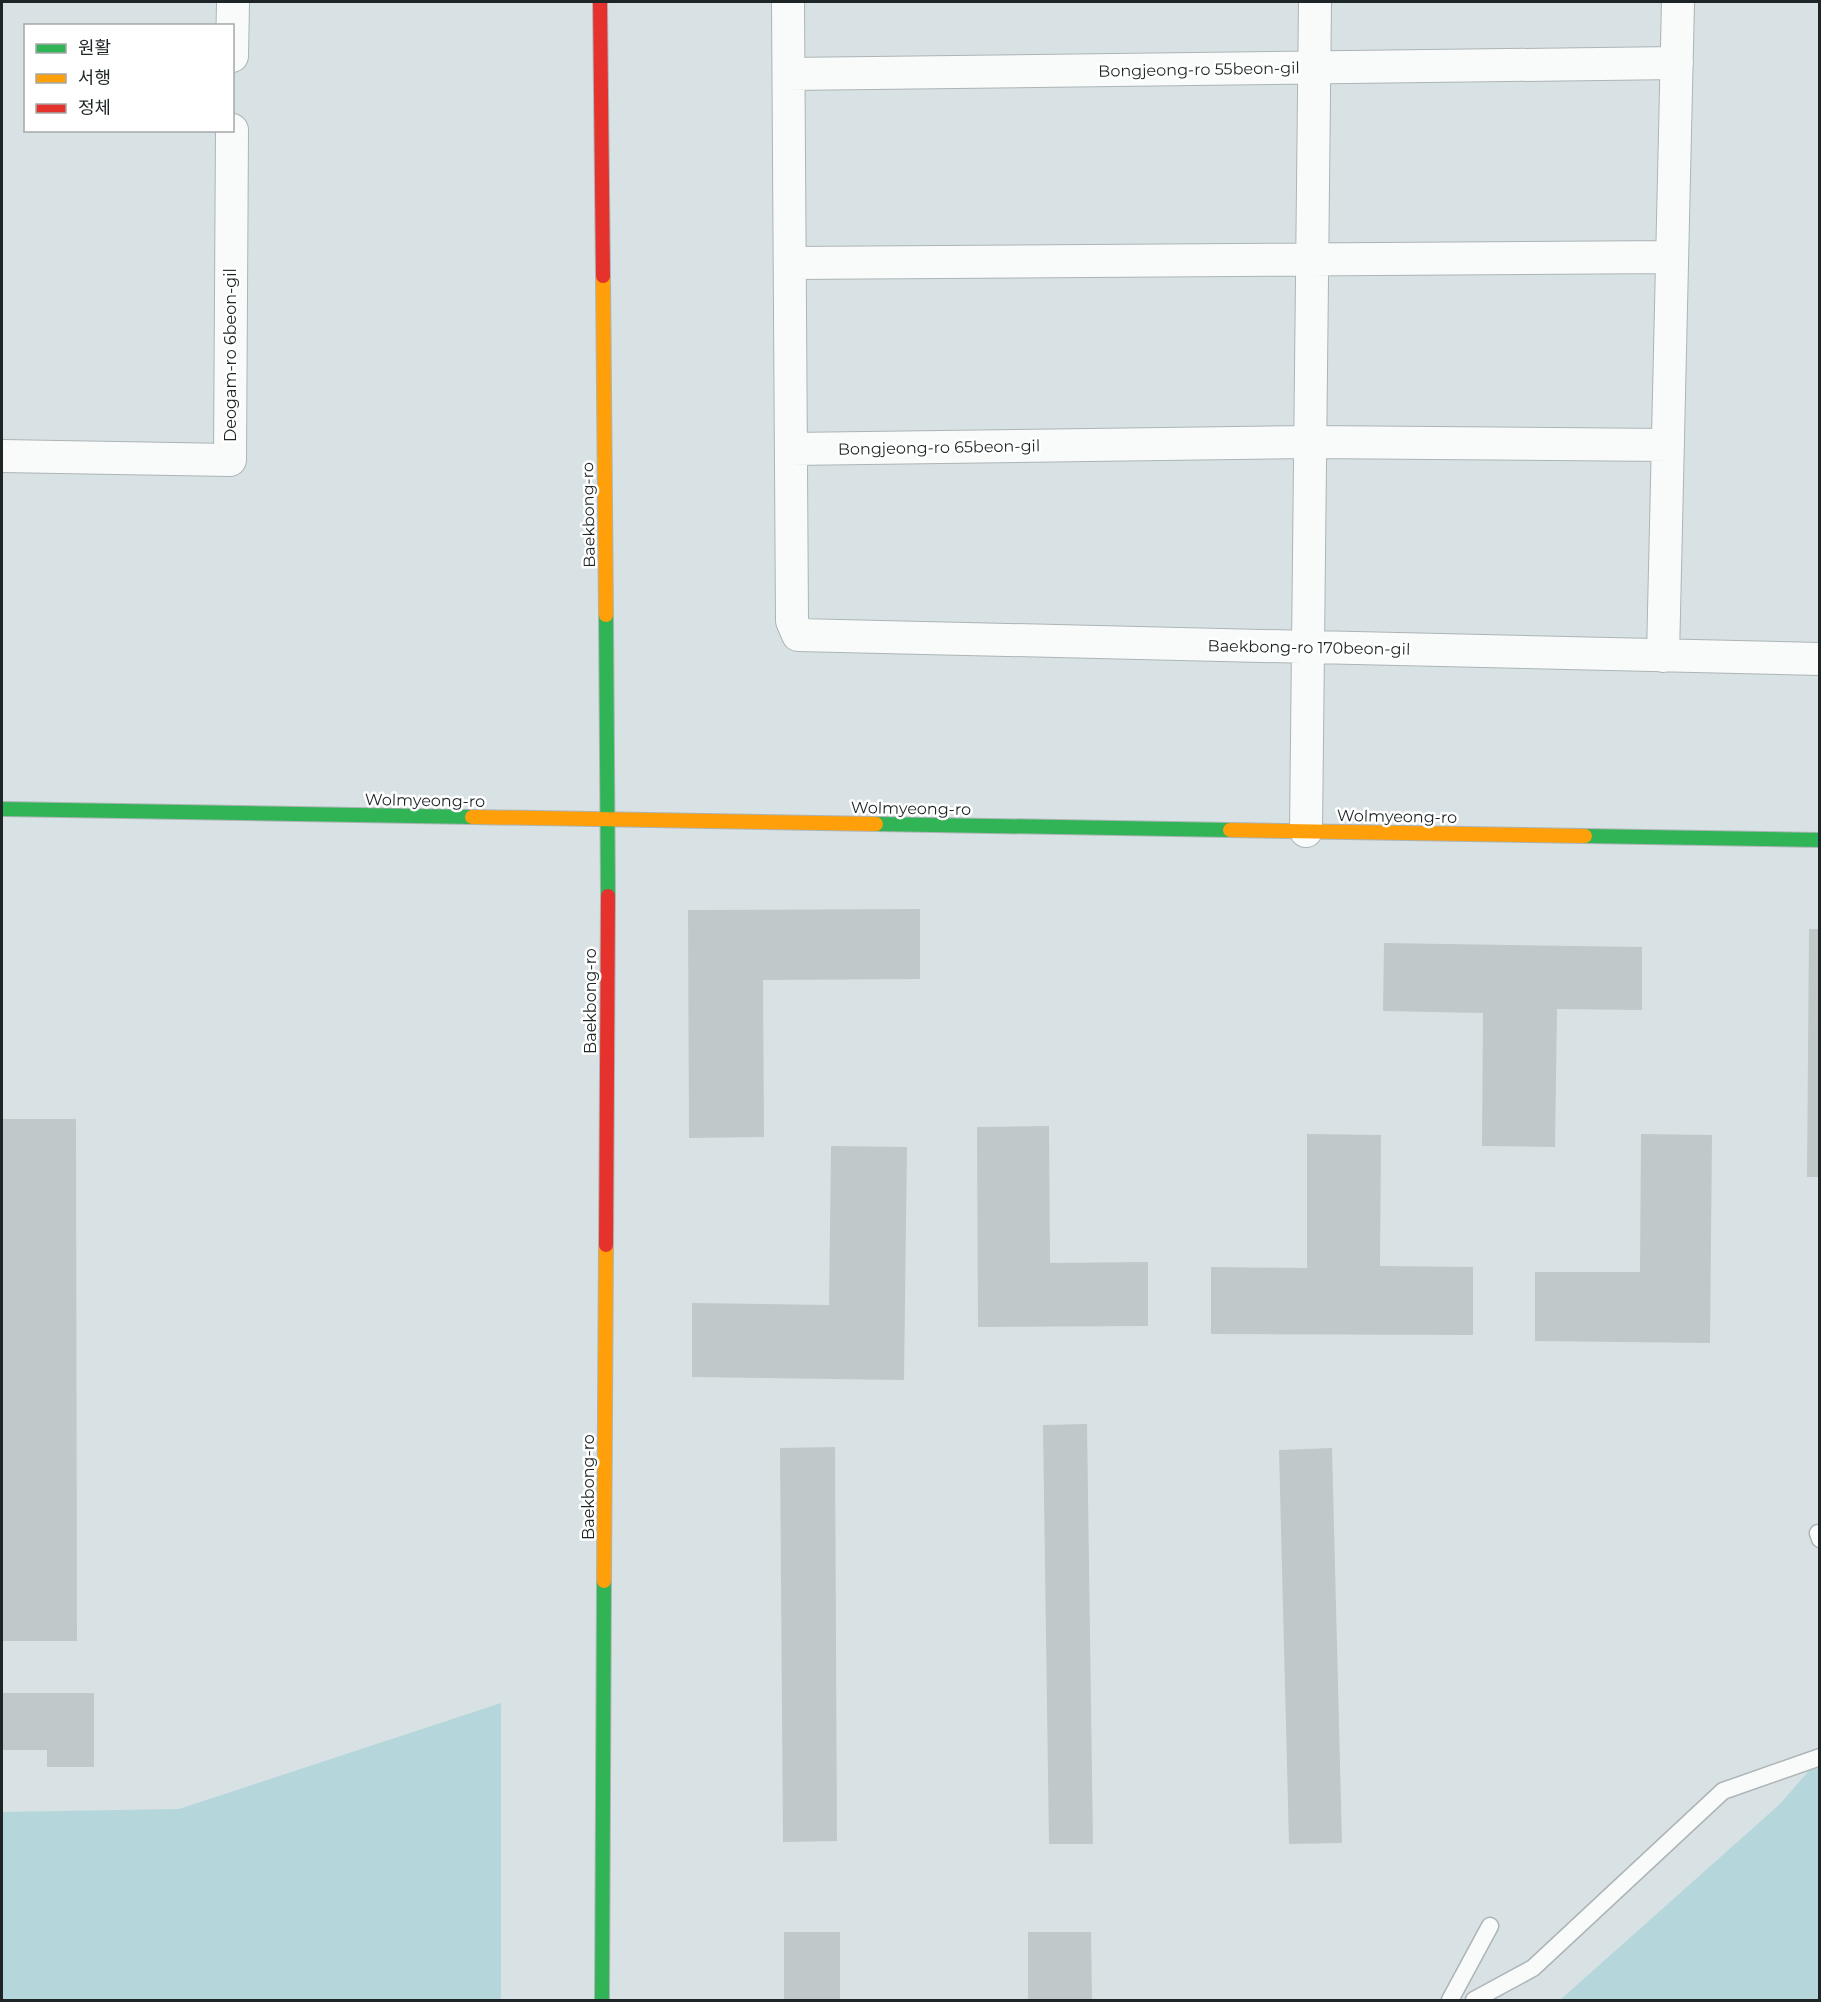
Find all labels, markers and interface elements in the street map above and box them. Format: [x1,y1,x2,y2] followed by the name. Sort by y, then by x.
[24,24,234,132] legend
[78,37,111,59] text: 원활
[1098,58,1300,81] street label: Bongjeong-ro 55beon-gil
[78,67,111,89] text: 서행
[78,97,111,119] text: 정체
[221,268,240,442] street label: Deogam-ro 6beon-gil
[838,436,1040,459] street label: Bongjeong-ro 65beon-gil
[578,462,599,568] street label: Baekbong-ro
[1208,636,1410,659] street label: Baekbong-ro 170beon-gil
[365,790,485,811] street label: Wolmyeong-ro
[851,798,971,819] street label: Wolmyeong-ro
[1337,806,1457,827] street label: Wolmyeong-ro
[581,948,600,1054] street label: Baekbong-ro
[579,1434,598,1540] street label: Baekbong-ro

